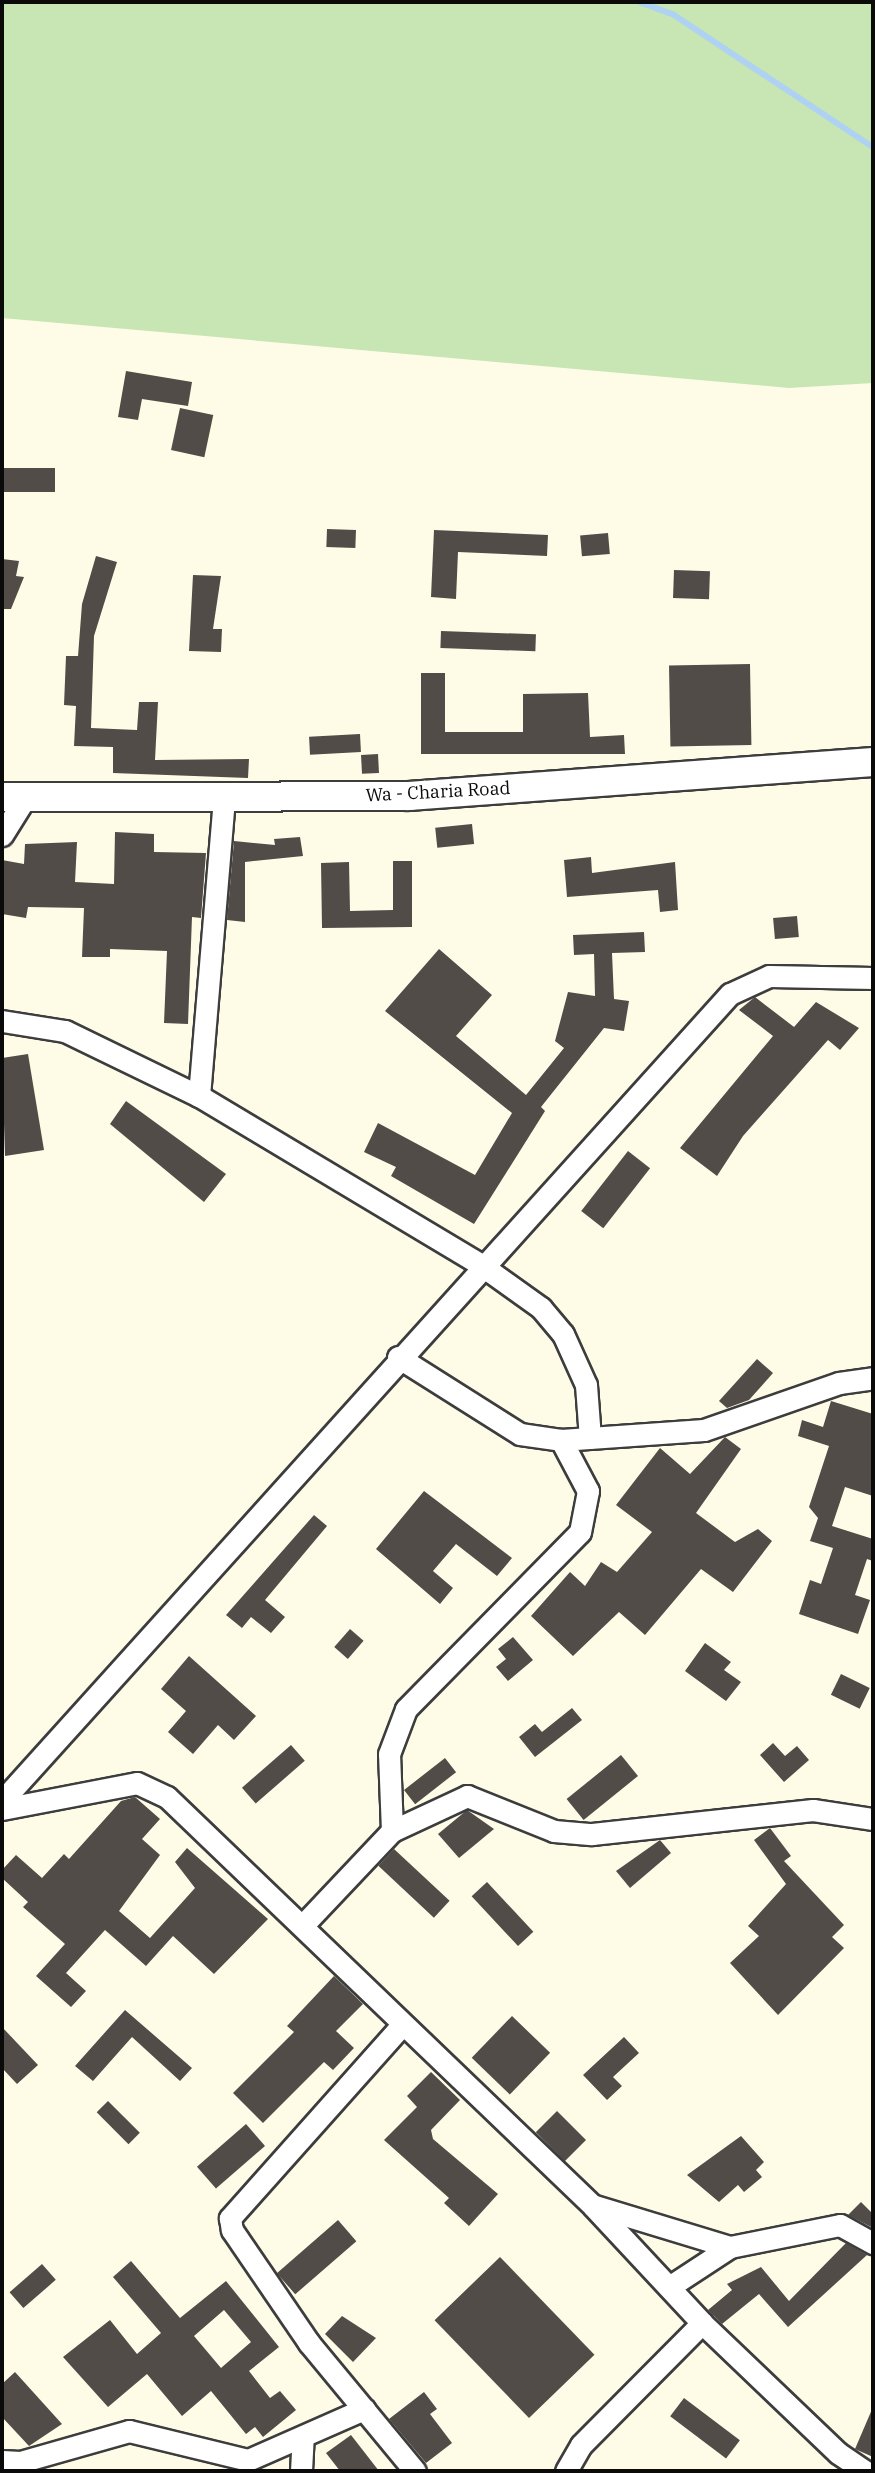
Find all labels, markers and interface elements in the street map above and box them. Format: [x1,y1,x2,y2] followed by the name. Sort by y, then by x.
[365,777,511,807] street label: Wa - Charia Road

